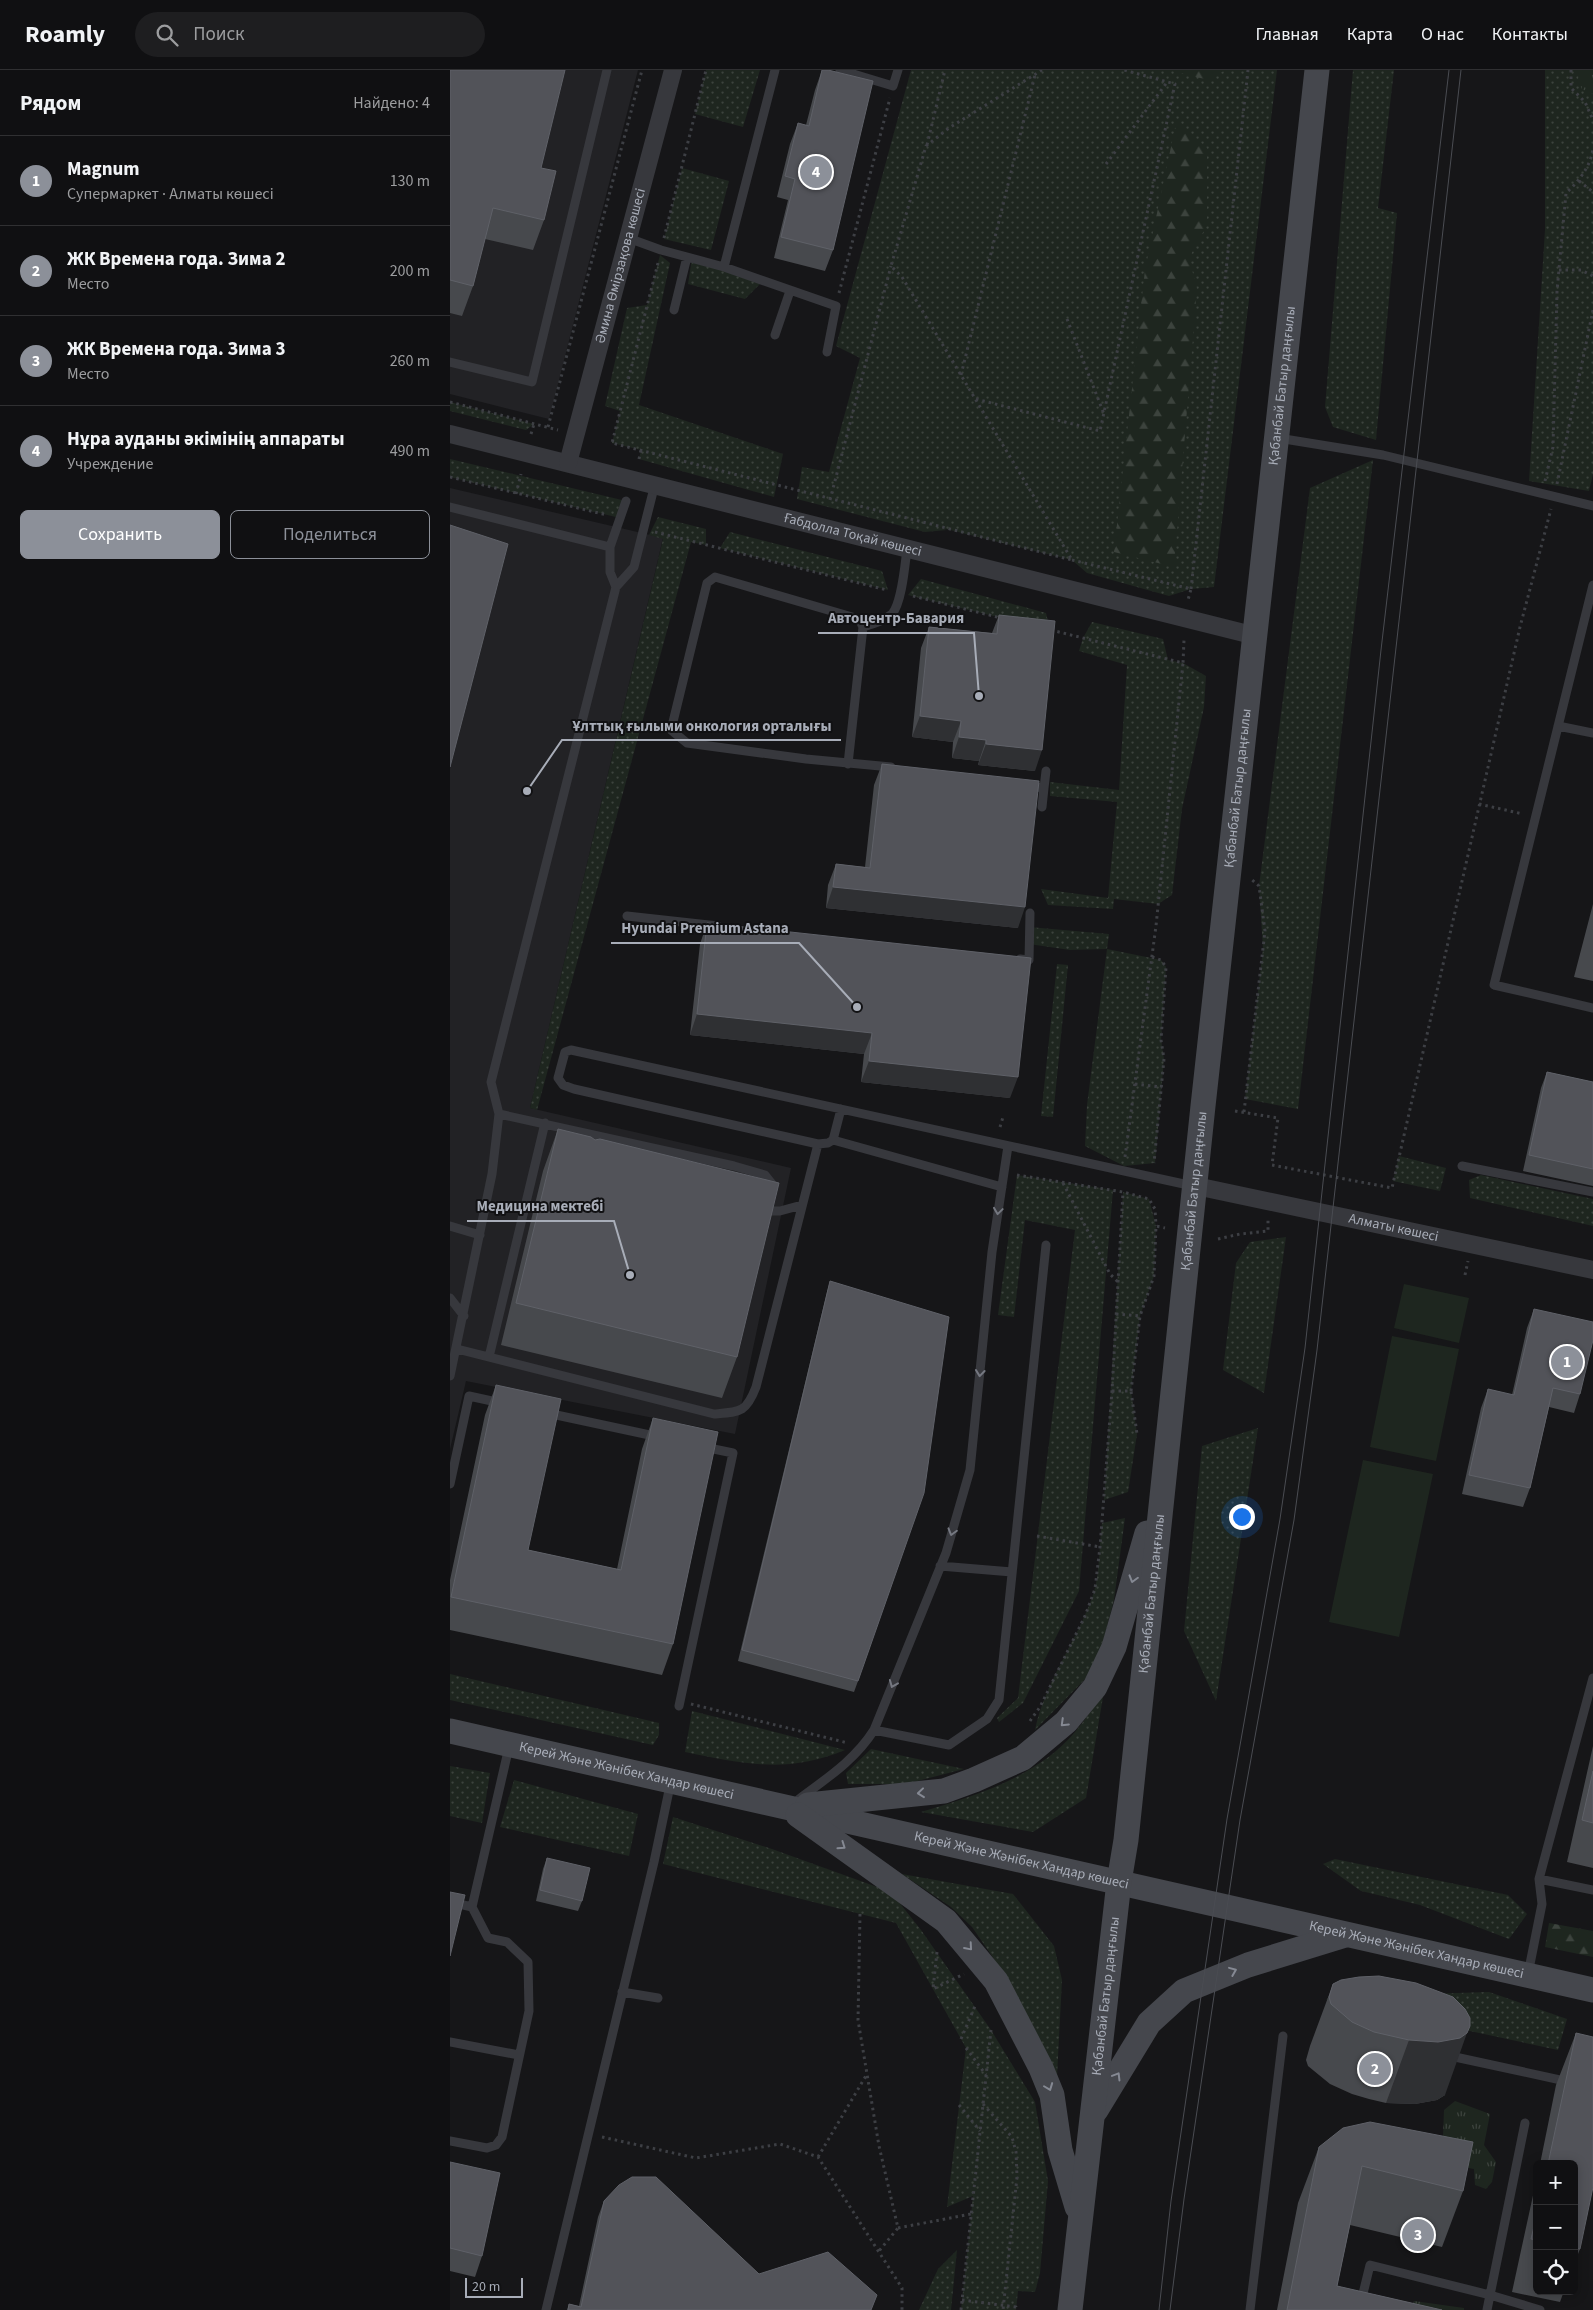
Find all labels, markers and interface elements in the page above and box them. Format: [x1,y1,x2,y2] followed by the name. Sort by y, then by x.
[135,12,485,57] search box
[25,17,105,52] text: Roamly
[153,21,181,49] icon: search
[193,21,244,48] text: Поиск
[1256,22,1319,47] text: Главная
[1347,22,1393,47] text: Карта
[1421,22,1464,47] text: О нас
[1492,22,1568,47] text: Контакты
[20,88,81,118] text: Рядом
[353,92,430,114] text: Найдено: 4
[800,153,832,191] pin: 4
[67,156,140,183] text: Magnum
[32,170,40,192] text: 1
[390,170,430,192] text: 130 m
[67,183,274,205] text: Супермаркет · Алматы көшесі
[590,186,651,346] street label: Әмина Өмірзақова көшесі
[67,246,285,273] text: ЖК Времена года. Зима 2
[32,260,40,282] text: 2
[390,260,430,282] text: 200 m
[67,273,110,295] text: Место
[1264,305,1301,466] street label: Қабанбай Батыр даңғылы
[67,336,285,363] text: ЖК Времена года. Зима 3
[32,350,40,372] text: 3
[390,350,430,372] text: 260 m
[67,363,110,385] text: Место
[67,426,345,453] text: Нұра ауданы әкімінің аппараты
[32,440,40,462] text: 4
[390,440,430,462] text: 490 m
[67,453,154,475] text: Учреждение
[781,508,924,562] street label: Ғабдолла Тоқай көшесі
[20,510,220,559] button: Сохранить
[230,510,430,559] button: Поделиться
[818,603,974,633] callout: Автоцентр-Бавария
[827,608,964,629] text: Автоцентр-Бавария
[1219,708,1257,869] street label: Қабанбай Батыр даңғылы
[562,710,841,740] callout: Ұлттық ғылыми онкология орталығы
[571,716,832,737] text: Ұлттық ғылыми онкология орталығы
[611,913,799,943] callout: Hyundai Premium Astana
[621,918,789,939] text: Hyundai Premium Astana
[1176,1110,1212,1272] street label: Қабанбай Батыр даңғылы
[467,1191,614,1221] callout: Медицина мектебі
[477,1196,603,1217] text: Медицина мектебі
[993,1208,1004,1216] one-way arrow
[1347,1209,1440,1247] street label: Алматы көшесі
[1551,1343,1583,1381] pin: 1
[975,1369,986,1377] one-way arrow
[1229,1504,1255,1530] your location
[1134,1513,1170,1674] street label: Қабанбай Батыр даңғылы
[947,1527,957,1536] one-way arrow
[1129,1575,1139,1583] one-way arrow
[889,1679,899,1687] one-way arrow
[1061,1717,1070,1726] one-way arrow
[517,1737,736,1805] street label: Керей Және Жәнібек Хандар көшесі
[917,1787,925,1798] one-way arrow
[912,1826,1131,1895] street label: Керей Және Жәнібек Хандар көшесі
[836,1840,846,1849] one-way arrow
[1087,1915,1125,2077] street label: Қабанбай Батыр даңғылы
[1307,1916,1526,1984] street label: Керей Және Жәнібек Хандар көшесі
[963,1941,972,1950] one-way arrow
[1228,1967,1236,1977] one-way arrow
[1359,2050,1391,2088] pin: 2
[1110,2073,1120,2082] one-way arrow
[1043,2082,1053,2091] one-way arrow
[1533,2160,1578,2295] map controls
[1533,2160,1578,2205] button: +
[1533,2205,1578,2250] button: −
[1402,2216,1434,2254] pin: 3
[1533,2250,1578,2295] button: locate
[465,2275,522,2298] scale bar
[472,2277,500,2297] text: 20 m

